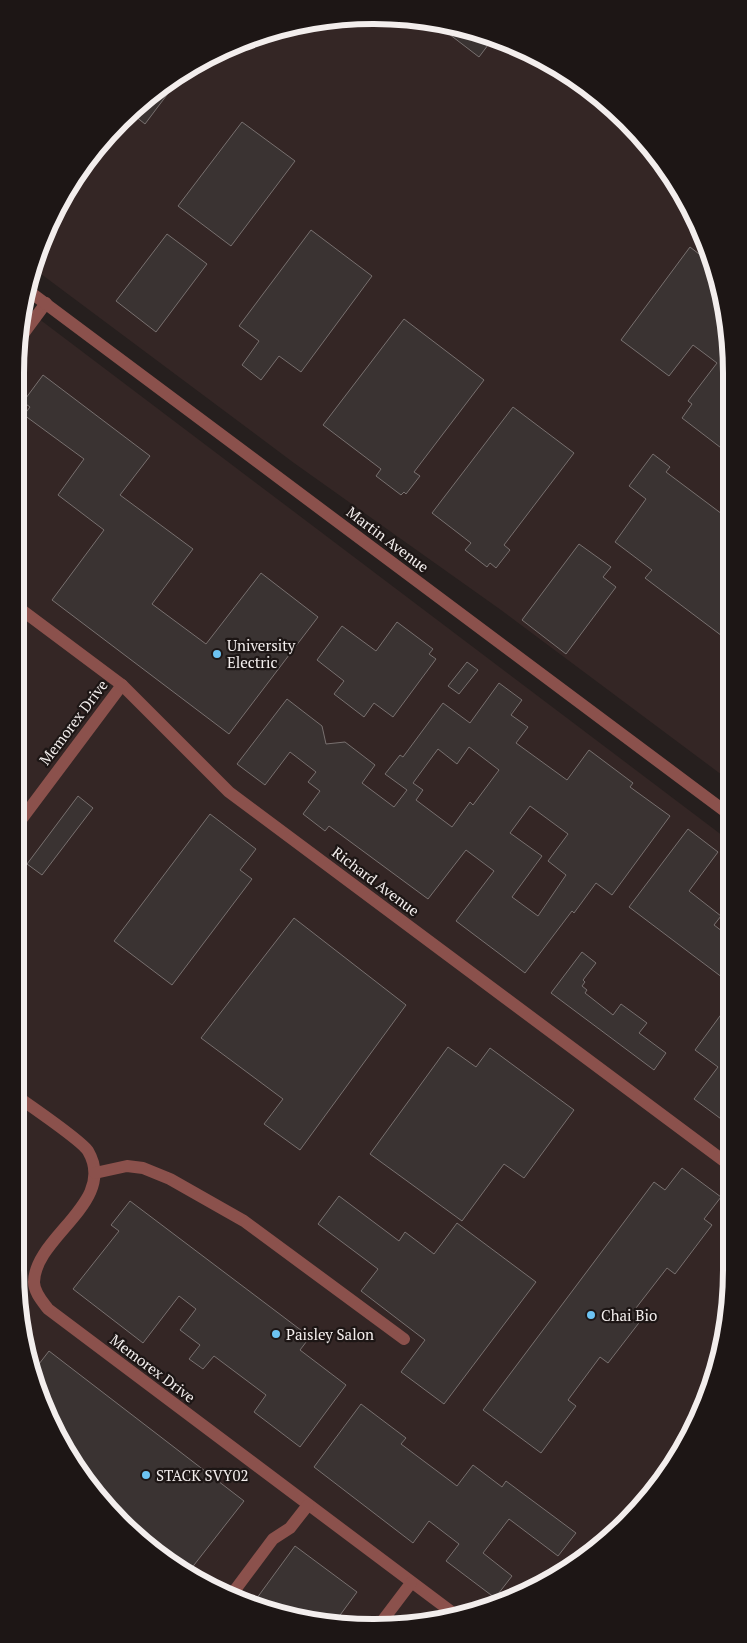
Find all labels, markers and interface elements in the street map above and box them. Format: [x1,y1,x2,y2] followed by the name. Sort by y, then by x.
[343,502,433,576] street label: Martin Avenue
[227,635,296,672] place label: University Electric
[211,648,223,660] marker: University Electric
[34,675,112,769] street label: Memorex Drive
[328,842,424,920] street label: Richard Avenue
[601,1305,657,1325] place label: Chai Bio
[585,1309,597,1321] marker: Chai Bio
[286,1324,374,1344] place label: Paisley Salon
[270,1328,282,1340] marker: Paisley Salon
[106,1329,200,1407] street label: Memorex Drive
[156,1465,249,1485] place label: STACK SVY02
[140,1469,152,1481] marker: STACK SVY02

